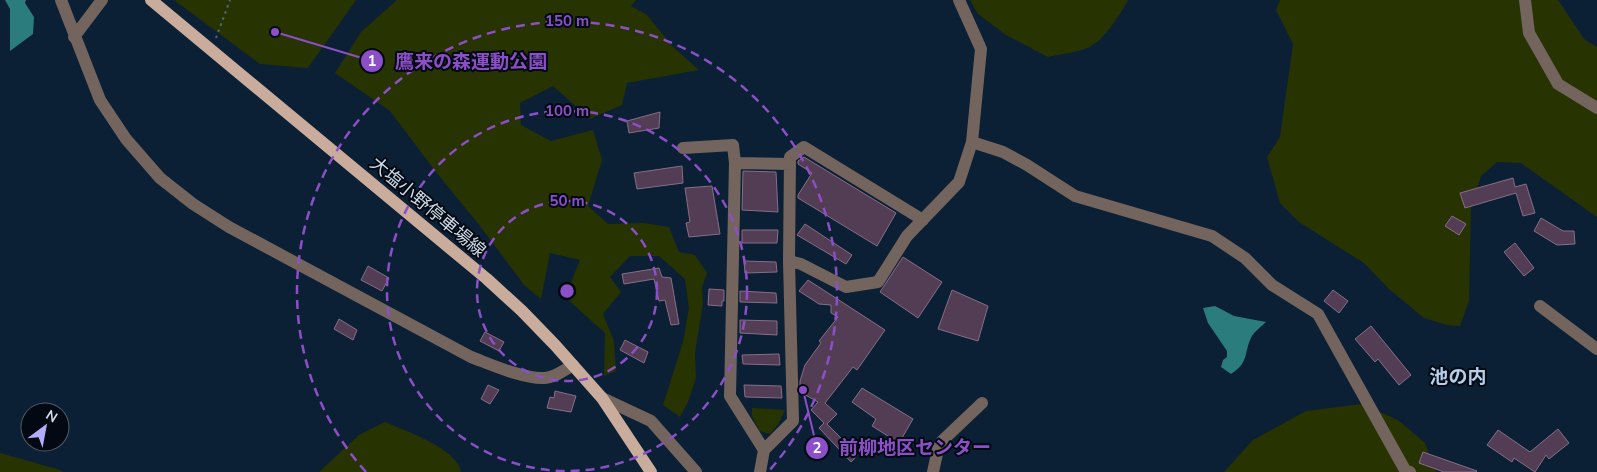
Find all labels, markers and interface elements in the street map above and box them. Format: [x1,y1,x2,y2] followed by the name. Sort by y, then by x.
[545,11,589,31] text: 150 m
[360,44,557,78] callout: 鷹来の森運動公園
[395,49,547,75] text: 鷹来の森運動公園
[367,51,377,71] text: 1
[545,101,589,121] text: 100 m
[365,152,491,262] street label: 大塩小野停車場線
[549,191,585,211] text: 50 m
[558,282,576,300] centre of rings
[1429,364,1487,390] district label: 池の内
[20,402,70,452] north arrow
[42,406,61,427] text: N
[804,431,1001,465] callout: 前柳地区センター
[839,435,991,461] text: 前柳地区センター
[812,438,822,458] text: 2

